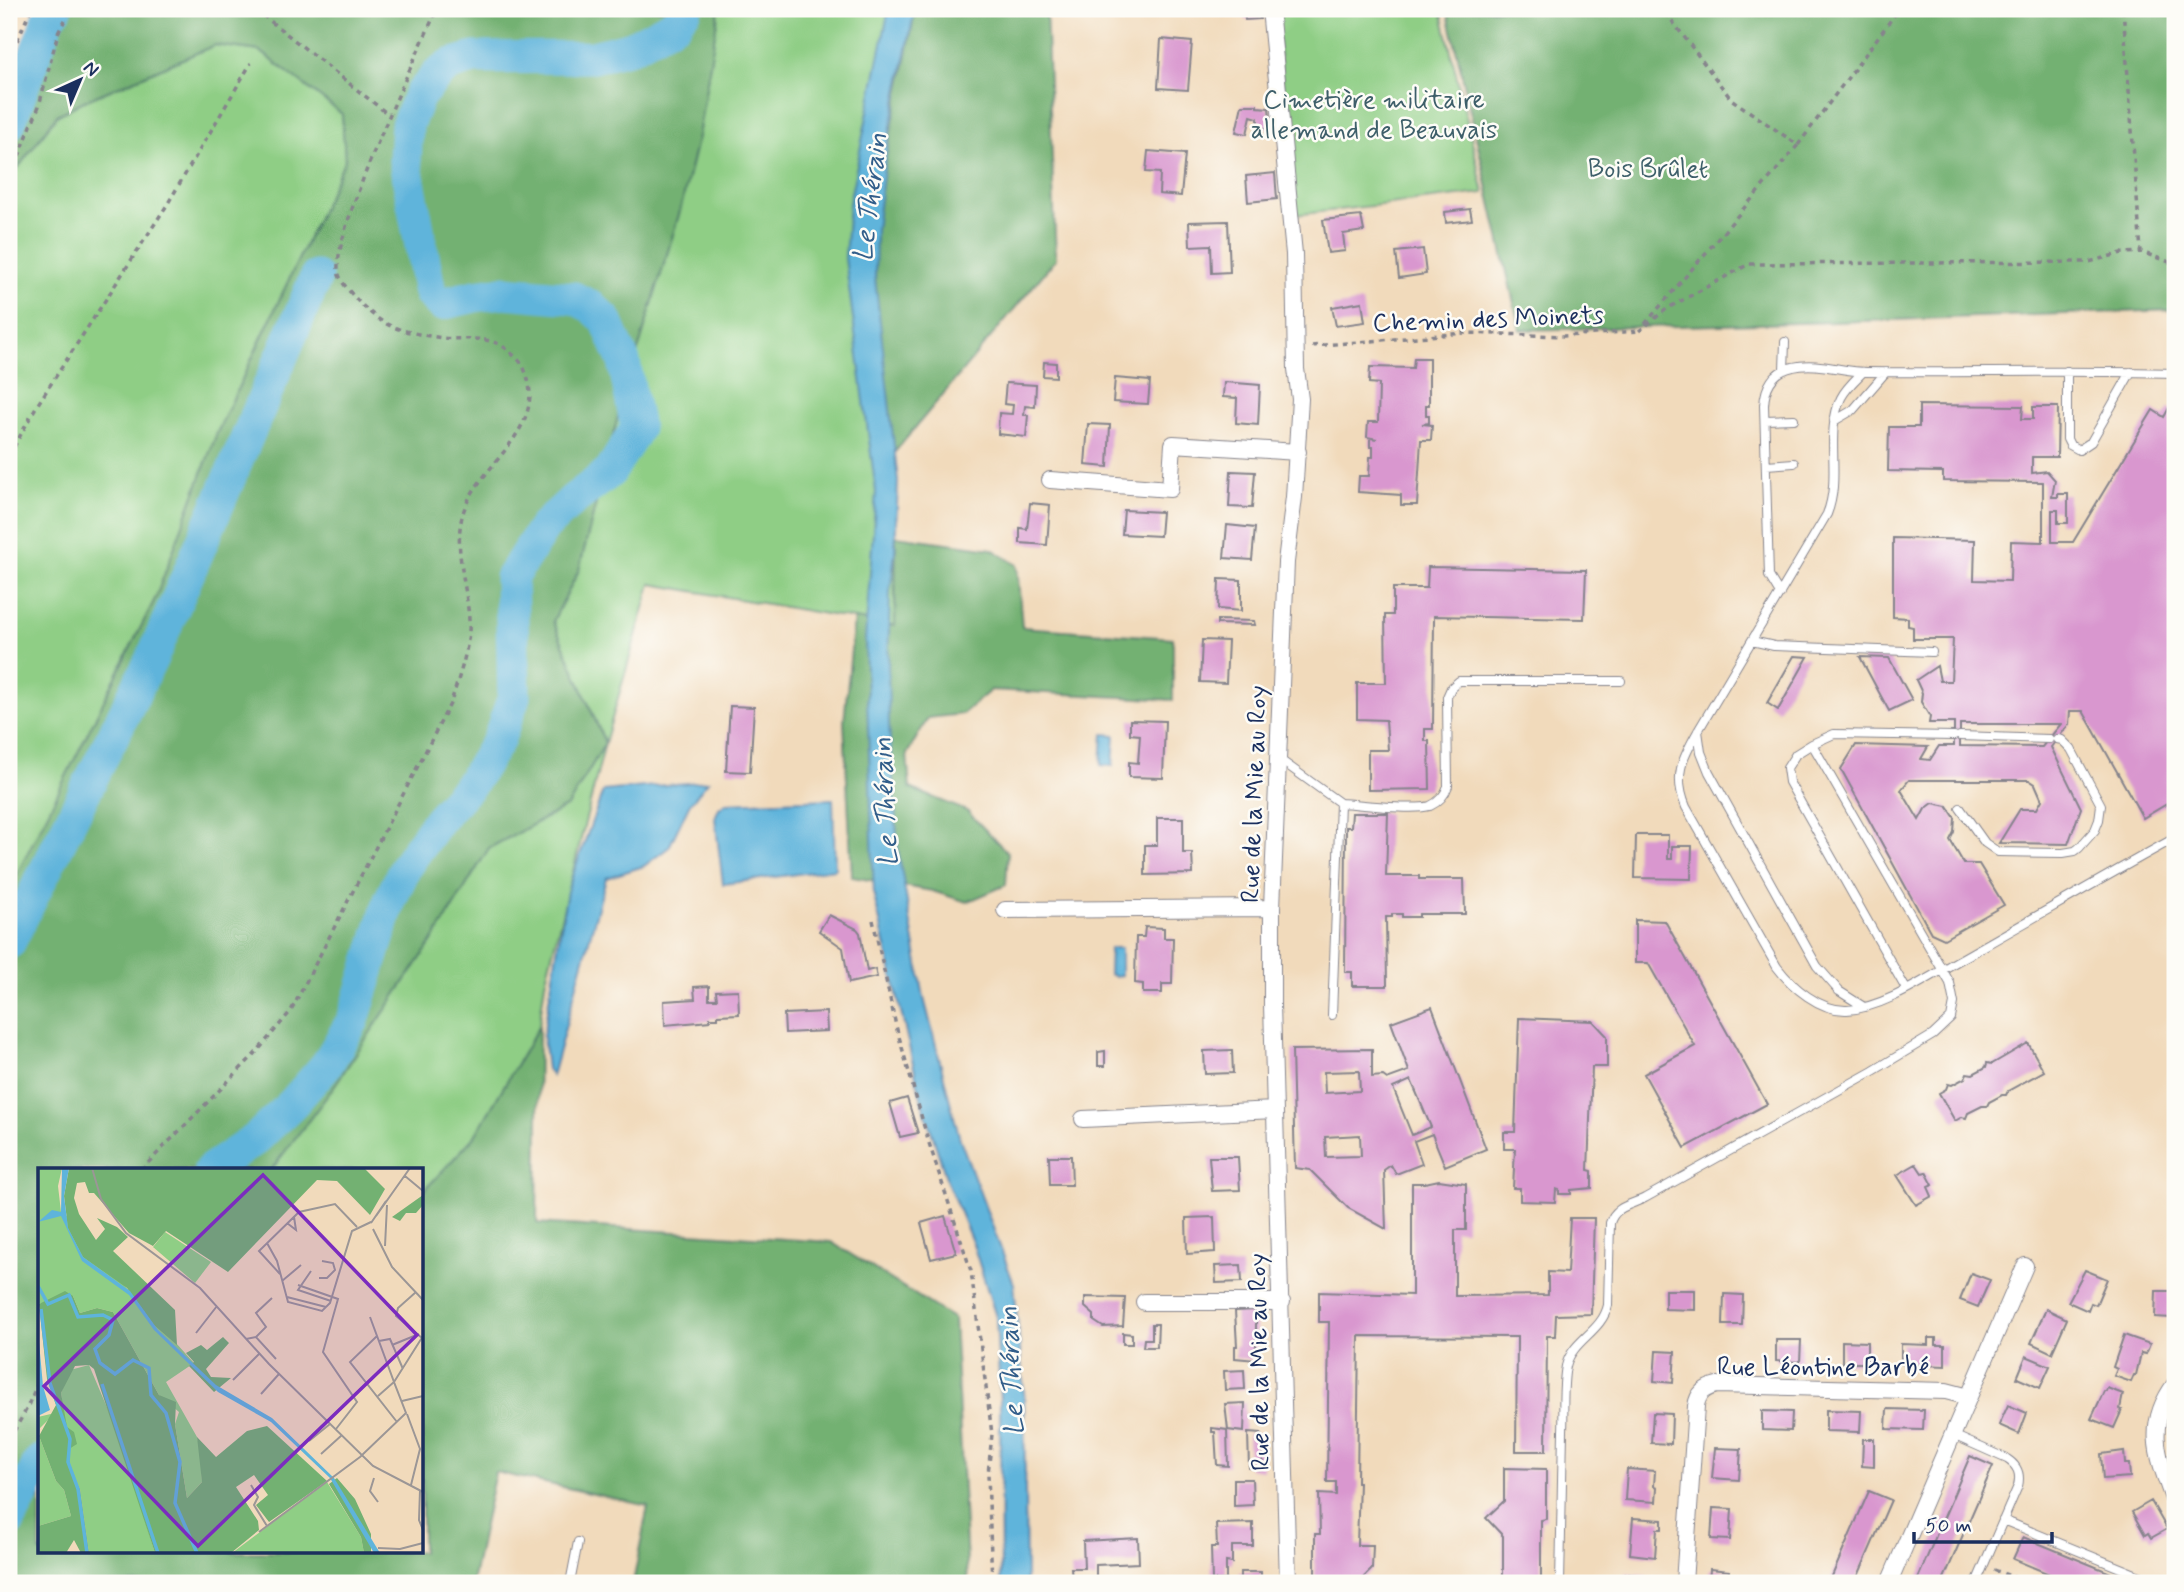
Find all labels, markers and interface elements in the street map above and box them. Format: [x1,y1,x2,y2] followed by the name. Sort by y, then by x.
[46,46,116,116] north arrow
[78,55,104,82] text: N
[1251,84,1497,148] park label: Cimetière militaire allemand de Beauvais
[845,131,898,264] water label: Le Thérain
[1588,153,1708,187] park label: Bois Brûlet
[1372,299,1604,341] street label: Chemin des Moinets
[1234,685,1276,904] street label: Rue de la Mie au Roy
[865,736,908,867] water label: Le Thérain
[38,1168,424,1554] inset map
[1241,1253,1279,1471] street label: Rue de la Mie au Roy
[991,1305,1034,1436] water label: Le Thérain
[1717,1351,1929,1385] street label: Rue Léontine Barbé
[1914,1501,2053,1545] scale bar
[1925,1512,1972,1540] text: 50 m

